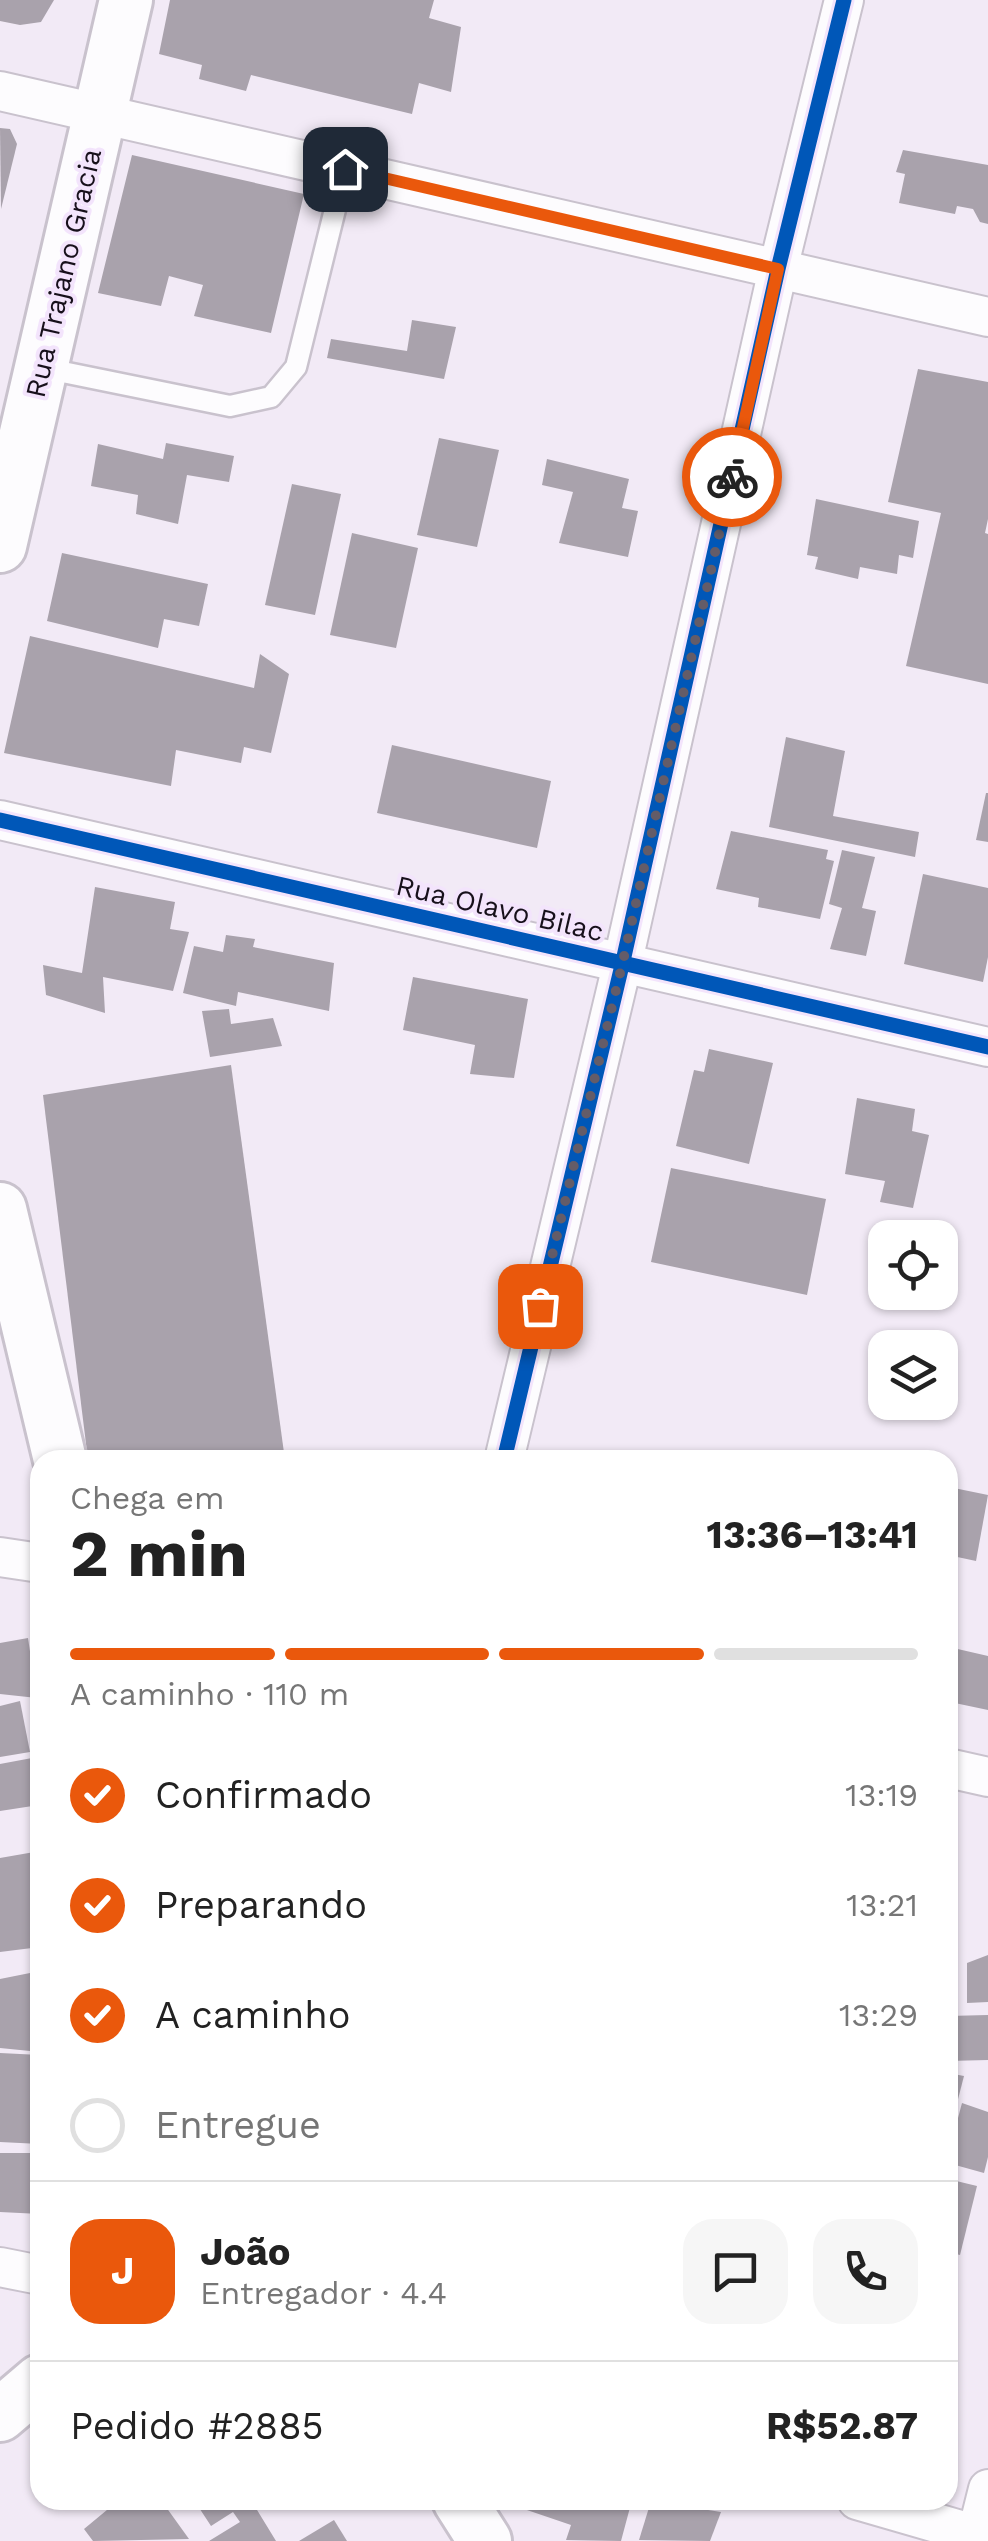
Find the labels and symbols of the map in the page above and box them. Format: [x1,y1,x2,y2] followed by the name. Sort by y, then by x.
[303,127,388,212] pin
[19,145,108,401] street label: Rua Trajano Gracia
[682,427,782,527] courier
[393,869,607,948] street label: Rua Olavo Bilac
[498,1264,583,1349] pin

